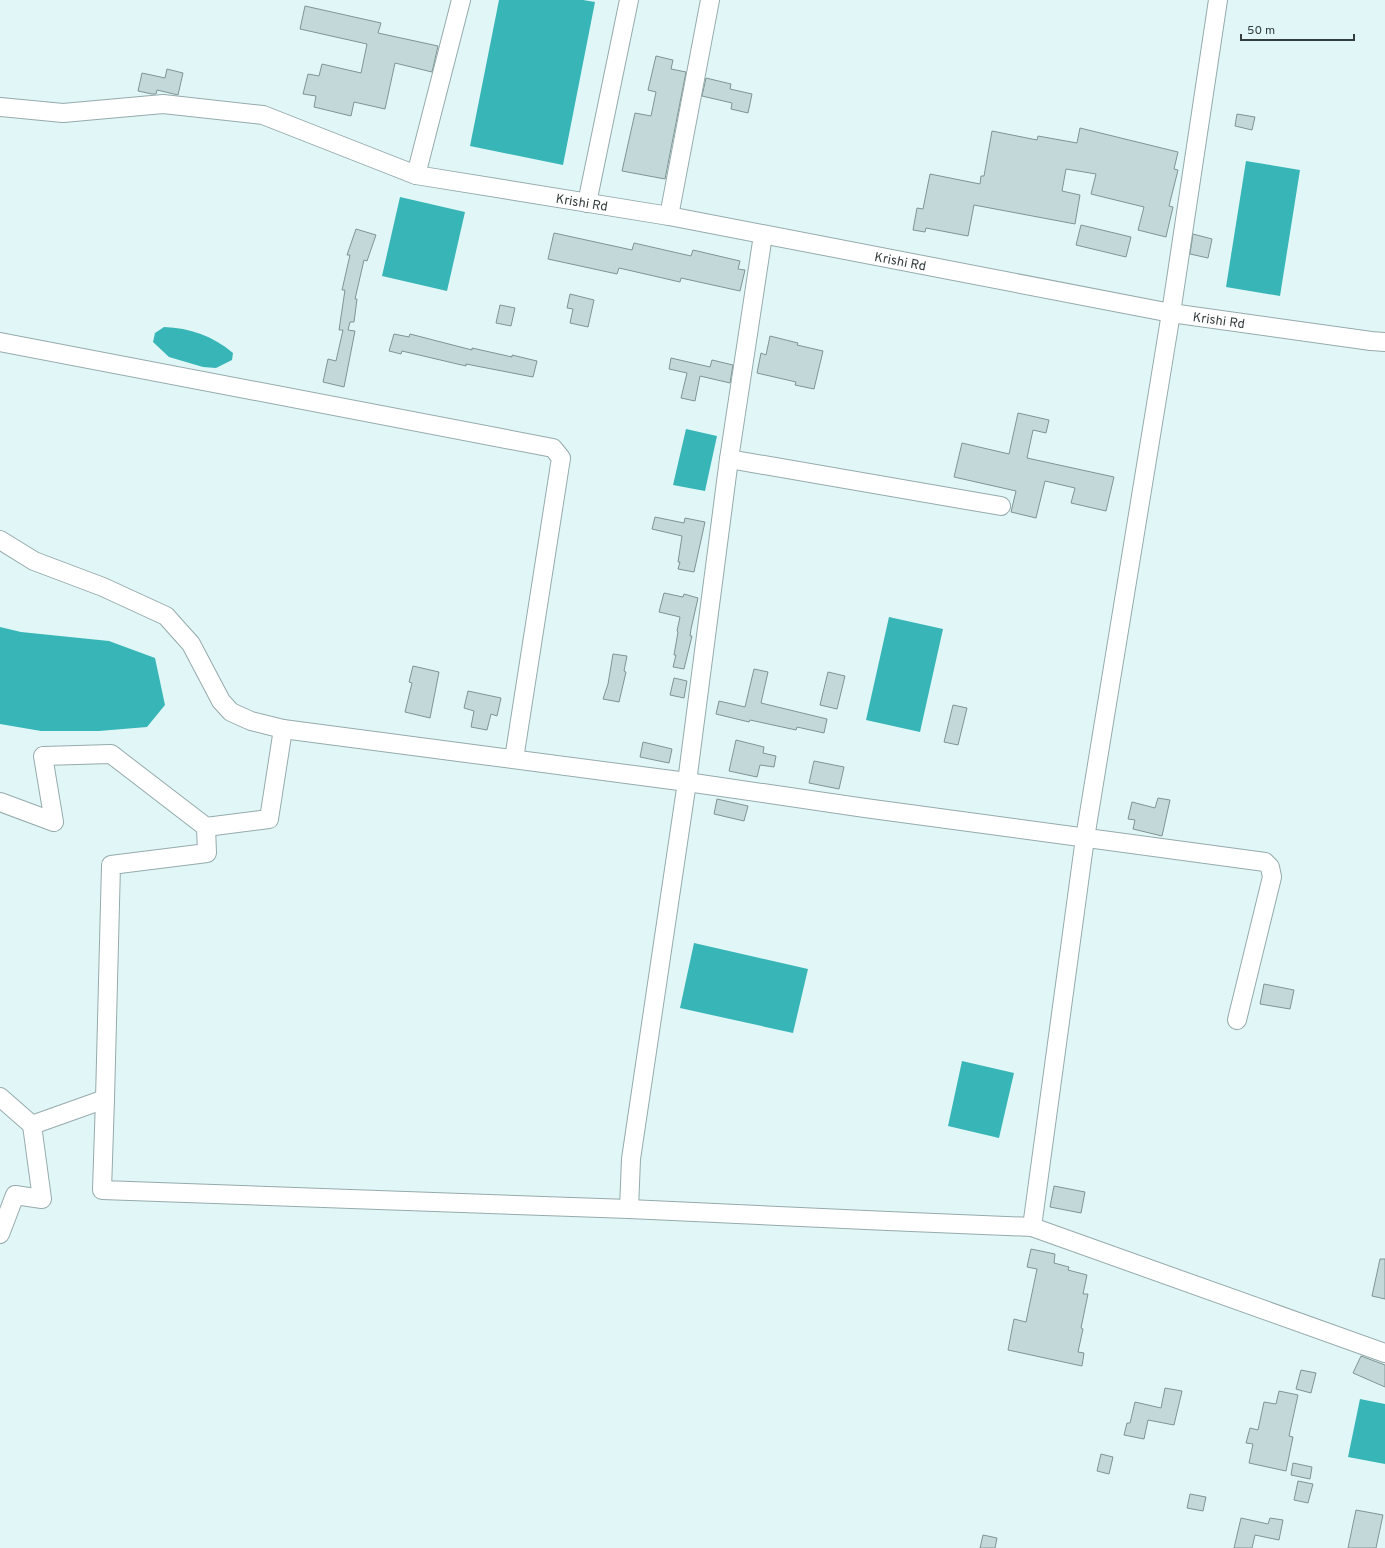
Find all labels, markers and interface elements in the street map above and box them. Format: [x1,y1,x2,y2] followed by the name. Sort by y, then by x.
[1241,16,1354,42] scale bar
[1247,23,1275,39] text: 50 m
[554,192,609,216] street label: Krishi Rd
[873,250,927,276] street label: Krishi Rd
[1192,310,1246,333] street label: Krishi Rd

